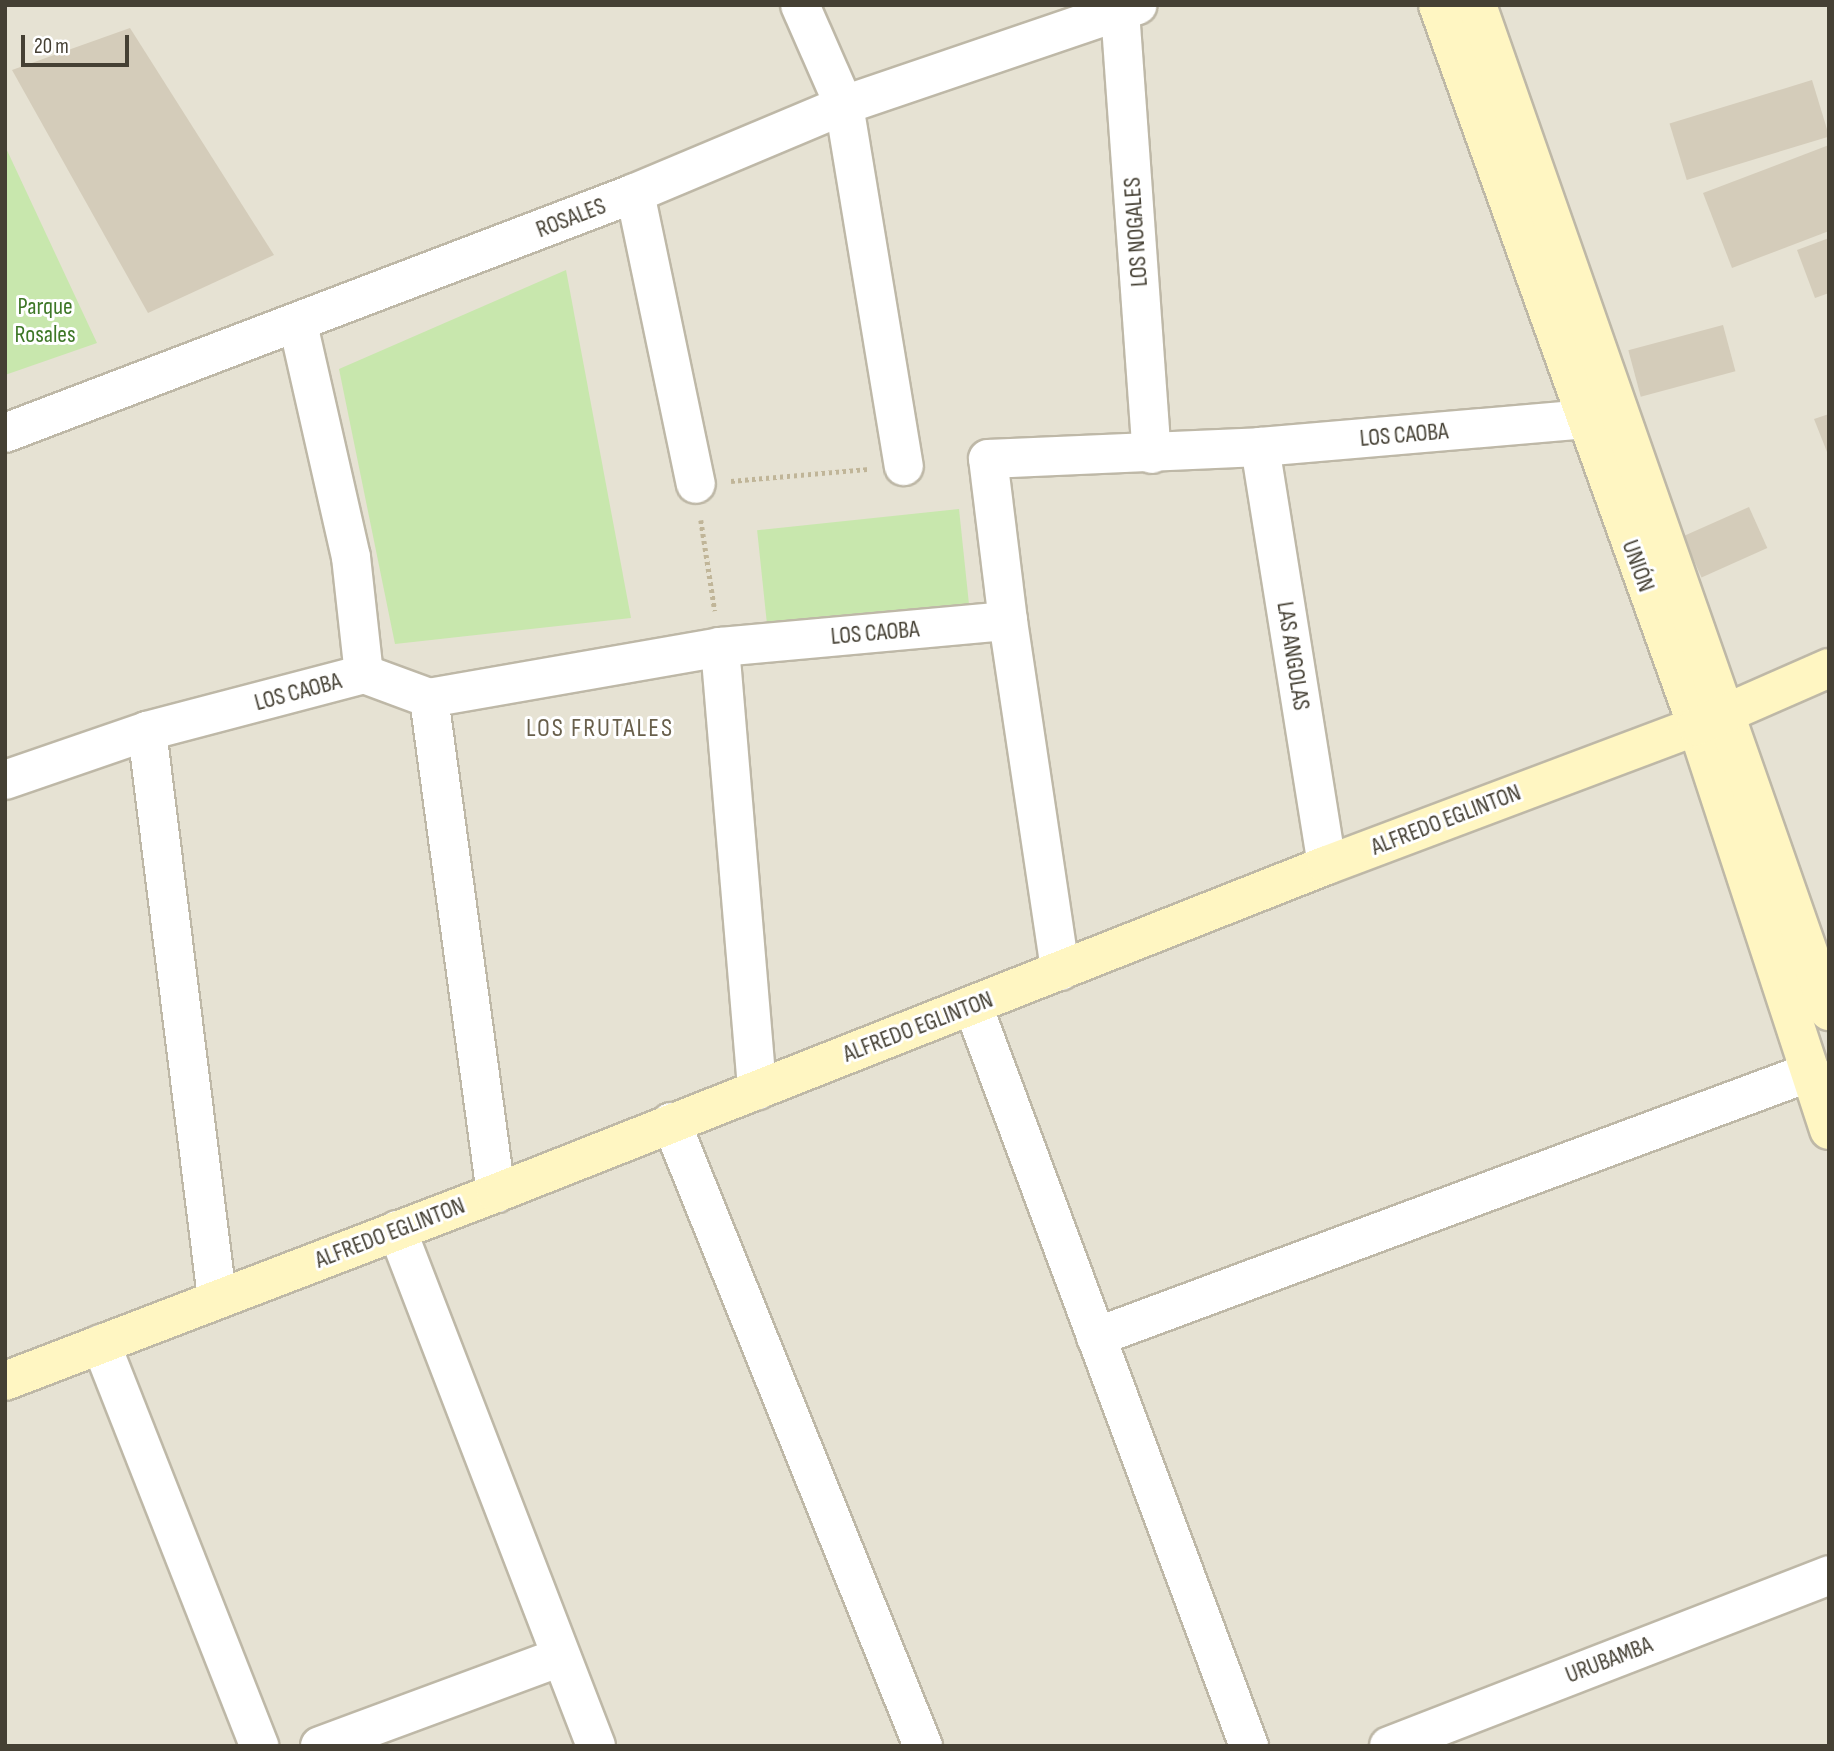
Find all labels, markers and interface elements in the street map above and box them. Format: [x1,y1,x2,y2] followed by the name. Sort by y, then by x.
[24,21,133,65] scale bar
[34,34,69,59] text: 20 m
[1118,176,1154,288] street label: LOS NOGALES
[532,192,610,244] street label: ROSALES
[14,293,76,349] park label: Parque Rosales
[1359,417,1449,453] street label: LOS CAOBA
[1615,536,1661,596] street label: UNIÓN
[1270,600,1316,712] street label: LAS ANGOLAS
[830,615,920,651] street label: LOS CAOBA
[251,667,345,717] street label: LOS CAOBA
[527,713,673,745] district label: LOS FRUTALES
[1367,778,1525,862] street label: ALFREDO EGLINTON
[839,985,997,1069] street label: ALFREDO EGLINTON
[311,1191,469,1275] street label: ALFREDO EGLINTON
[1561,1630,1657,1690] street label: URUBAMBA

